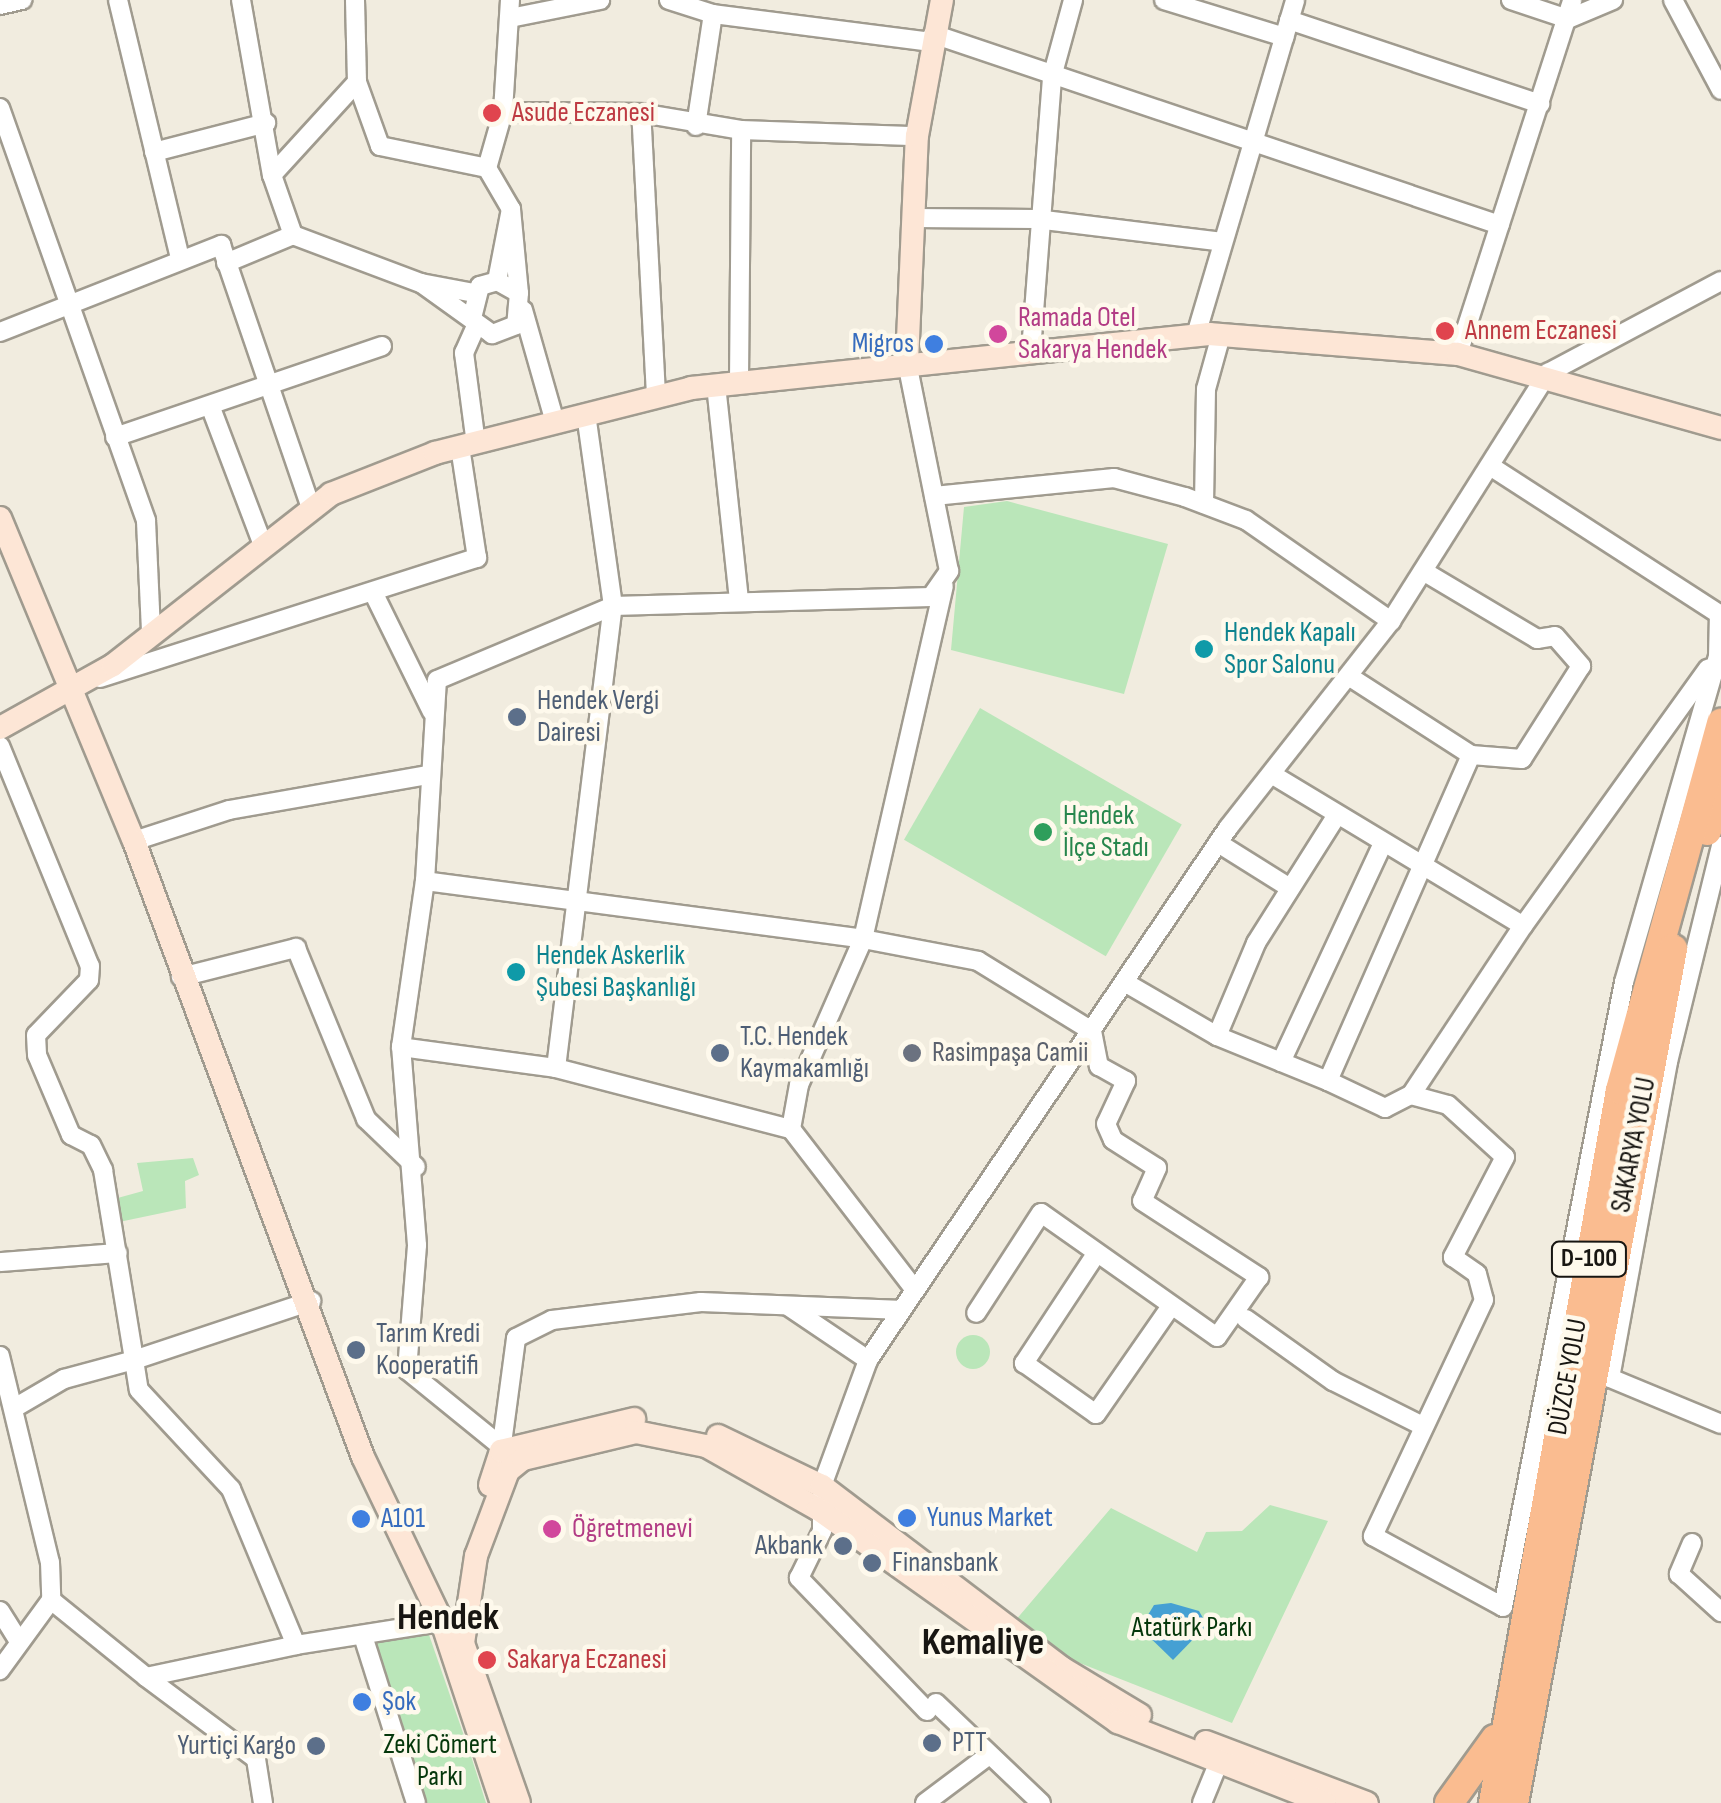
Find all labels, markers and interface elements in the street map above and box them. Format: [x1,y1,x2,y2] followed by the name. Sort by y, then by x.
[512,96,655,130] place label: Asude Eczanesi
[481,102,503,124] marker: Asude Eczanesi
[1018,301,1167,367] place label: Ramada Otel Sakarya Hendek
[1465,314,1617,348] place label: Annem Eczanesi
[1434,320,1456,342] marker: Annem Eczanesi
[987,323,1009,345] marker: Ramada Otel Sakarya Hendek
[852,327,914,361] place label: Migros
[923,333,945,355] marker: Migros
[1224,616,1356,682] place label: Hendek Kapalı Spor Salonu
[1193,638,1215,660] marker: Hendek Kapalı Spor Salonu
[537,684,659,750] place label: Hendek Vergi Dairesi
[506,706,528,728] marker: Hendek Vergi Dairesi
[1063,799,1149,865] place label: Hendek İlçe Stadı
[1032,821,1054,843] marker: Hendek İlçe Stadı
[536,939,696,1005] place label: Hendek Askerlik Şubesi Başkanlığı
[505,961,527,983] marker: Hendek Askerlik Şubesi Başkanlığı
[740,1020,869,1086] place label: T.C. Hendek Kaymakamlığı
[932,1036,1088,1070] place label: Rasimpaşa Camii
[709,1042,731,1064] marker: T.C. Hendek Kaymakamlığı
[901,1042,923,1064] marker: Rasimpaşa Camii
[1604,1075,1664,1215] street label: SAKARYA YOLU
[1549,1239,1629,1279] road number: D-100
[1541,1316,1595,1438] street label: DÜZCE YOLU
[376,1317,480,1383] place label: Tarım Kredi Kooperatifi
[345,1339,367,1361] marker: Tarım Kredi Kooperatifi
[927,1501,1053,1535] place label: Yunus Market
[381,1502,425,1536] place label: A101
[896,1507,918,1529] marker: Yunus Market
[350,1508,372,1530] marker: A101
[572,1512,693,1546] place label: Öğretmenevi
[541,1518,563,1540] marker: Öğretmenevi
[755,1529,823,1563] place label: Akbank
[832,1535,854,1557] marker: Akbank
[892,1546,998,1580] place label: Finansbank
[861,1552,883,1574] marker: Finansbank
[397,1595,499,1641] district label: Hendek
[1132,1611,1252,1645] park label: Atatürk Parkı
[922,1620,1044,1666] district label: Kemaliye
[507,1643,667,1677] place label: Sakarya Eczanesi
[476,1649,498,1671] marker: Sakarya Eczanesi
[382,1685,416,1719] place label: Şok
[351,1691,373,1713] marker: Şok
[952,1726,987,1760] place label: PTT
[383,1728,497,1794] park label: Zeki Cömert Parkı
[178,1729,296,1763] place label: Yurtiçi Kargo
[921,1732,943,1754] marker: PTT
[305,1735,327,1757] marker: Yurtiçi Kargo

